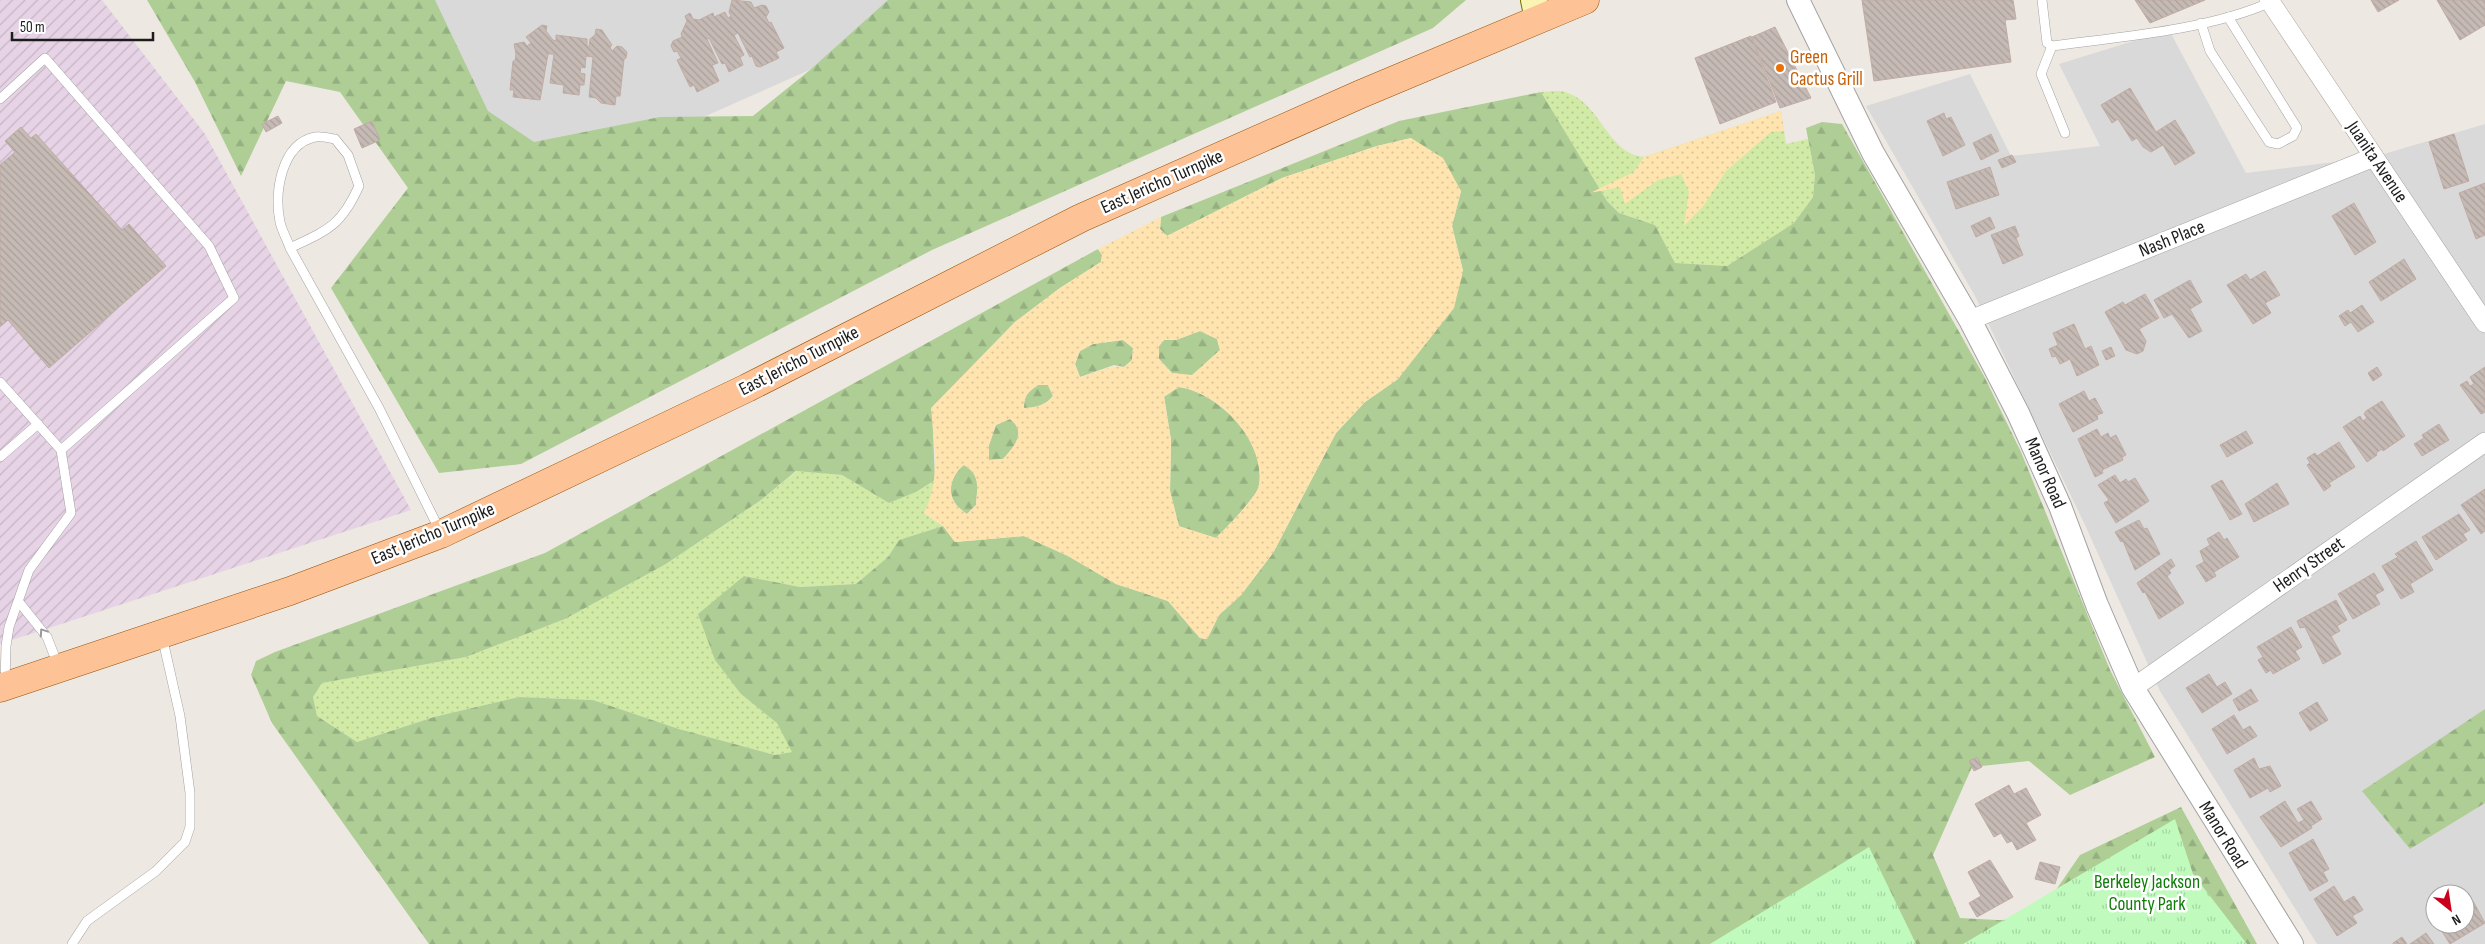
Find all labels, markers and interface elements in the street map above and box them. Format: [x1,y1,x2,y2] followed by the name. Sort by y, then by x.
[12,10,154,42] scale bar
[20,18,45,37] text: 50 m
[1790,46,1863,91] place label: Green Cactus Grill
[1774,62,1786,74] marker: Green Cactus Grill
[2341,116,2413,207] street label: Juanita Avenue
[1097,145,1227,219] street label: East Jericho Turnpike
[2136,215,2208,263] street label: Nash Place
[735,321,863,401] street label: East Jericho Turnpike
[2019,434,2071,512] street label: Manor Road
[368,498,498,570] street label: East Jericho Turnpike
[2269,532,2349,598] street label: Henry Street
[40,629,49,638] one-way arrow
[2193,797,2253,873] street label: Manor Road
[2094,871,2200,916] park label: Berkeley Jackson County Park
[2425,884,2475,934] north arrow
[2449,911,2464,929] text: N

